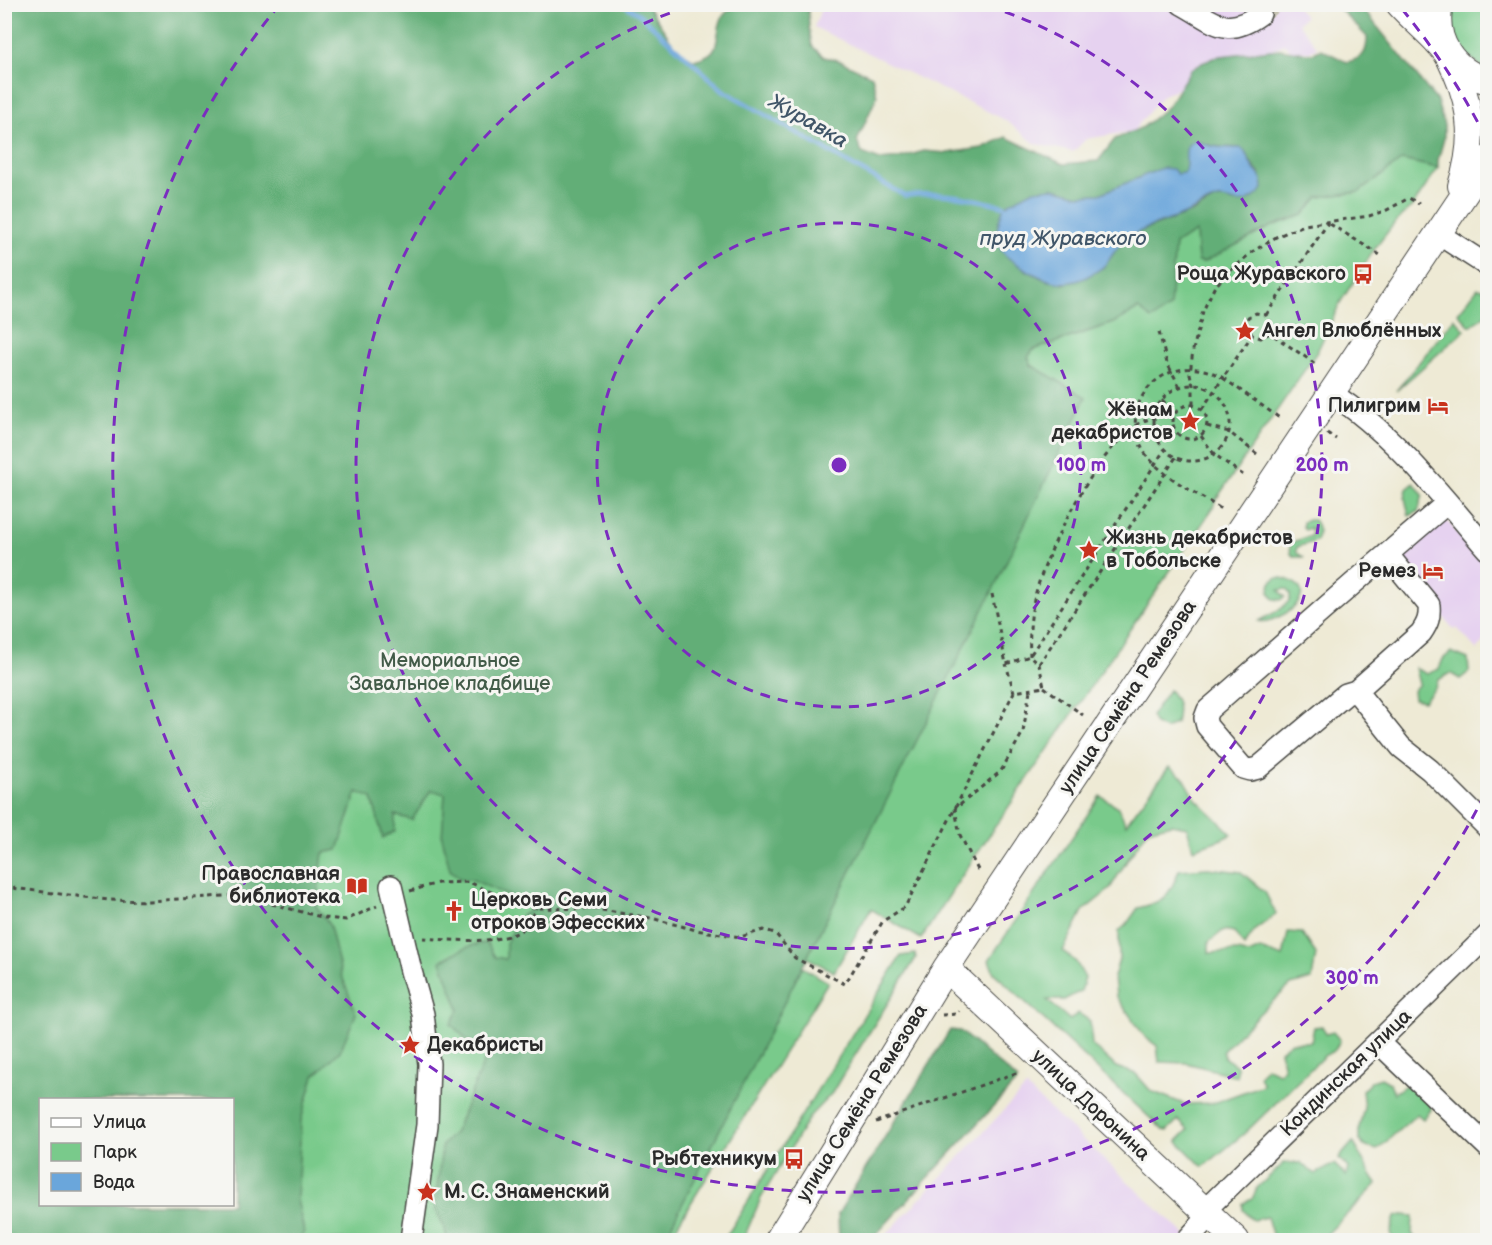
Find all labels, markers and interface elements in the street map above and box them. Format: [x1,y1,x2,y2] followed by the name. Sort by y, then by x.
[763,88,852,154] water label: Журавка
[979,226,1147,251] water label: пруд Журавского
[1176,262,1346,286] place label: Роща Журавского
[1351,262,1375,286] bus stop icon: Роща Журавского
[1233,319,1257,343] place icon: Ангел Влюблённых
[1261,319,1441,343] place label: Ангел Влюблённых
[1328,394,1421,418] place label: Пилигрим
[1426,394,1450,418] hotel icon: Пилигрим
[1051,398,1173,445] place label: Жёнам декабристов
[1178,409,1202,433] place icon: Жёнам декабристов
[829,455,849,475] centre of rings
[1056,455,1106,476] text: 100 m
[1295,455,1349,476] text: 200 m
[1106,526,1293,573] place label: Жизнь декабристов в Тобольске
[1077,538,1101,562] place icon: Жизнь декабристов в Тобольске
[1358,559,1416,583] place label: Ремез
[1421,559,1445,583] hotel icon: Ремез
[1054,595,1202,798] street label: улица Семёна Ремезова
[349,649,551,696] park label: Мемориальное Завальное кладбище
[201,862,340,909] place label: Православная библиотека
[345,874,369,898] library icon: Православная библиотека
[471,888,645,935] place label: Церковь Семи отроков Эфесских
[442,899,466,923] church icon: Церковь Семи отроков Эфесских
[1325,968,1379,989] text: 300 m
[791,1000,933,1206] street label: улица Семёна Ремезова
[1275,1004,1417,1142] street label: Кондинская улица
[398,1033,422,1057] place icon: Декабристы
[427,1033,544,1057] place label: Декабристы
[1027,1044,1155,1166] street label: улица Доронина
[39,1098,234,1206] legend
[93,1112,147,1133] text: Улица
[93,1142,137,1163] text: Парк
[651,1147,777,1171] place label: Рыбтехникум
[782,1147,806,1171] bus stop icon: Рыбтехникум
[93,1172,135,1193] text: Вода
[415,1180,439,1204] place icon: М. С. Знаменский
[444,1180,610,1204] place label: М. С. Знаменский

